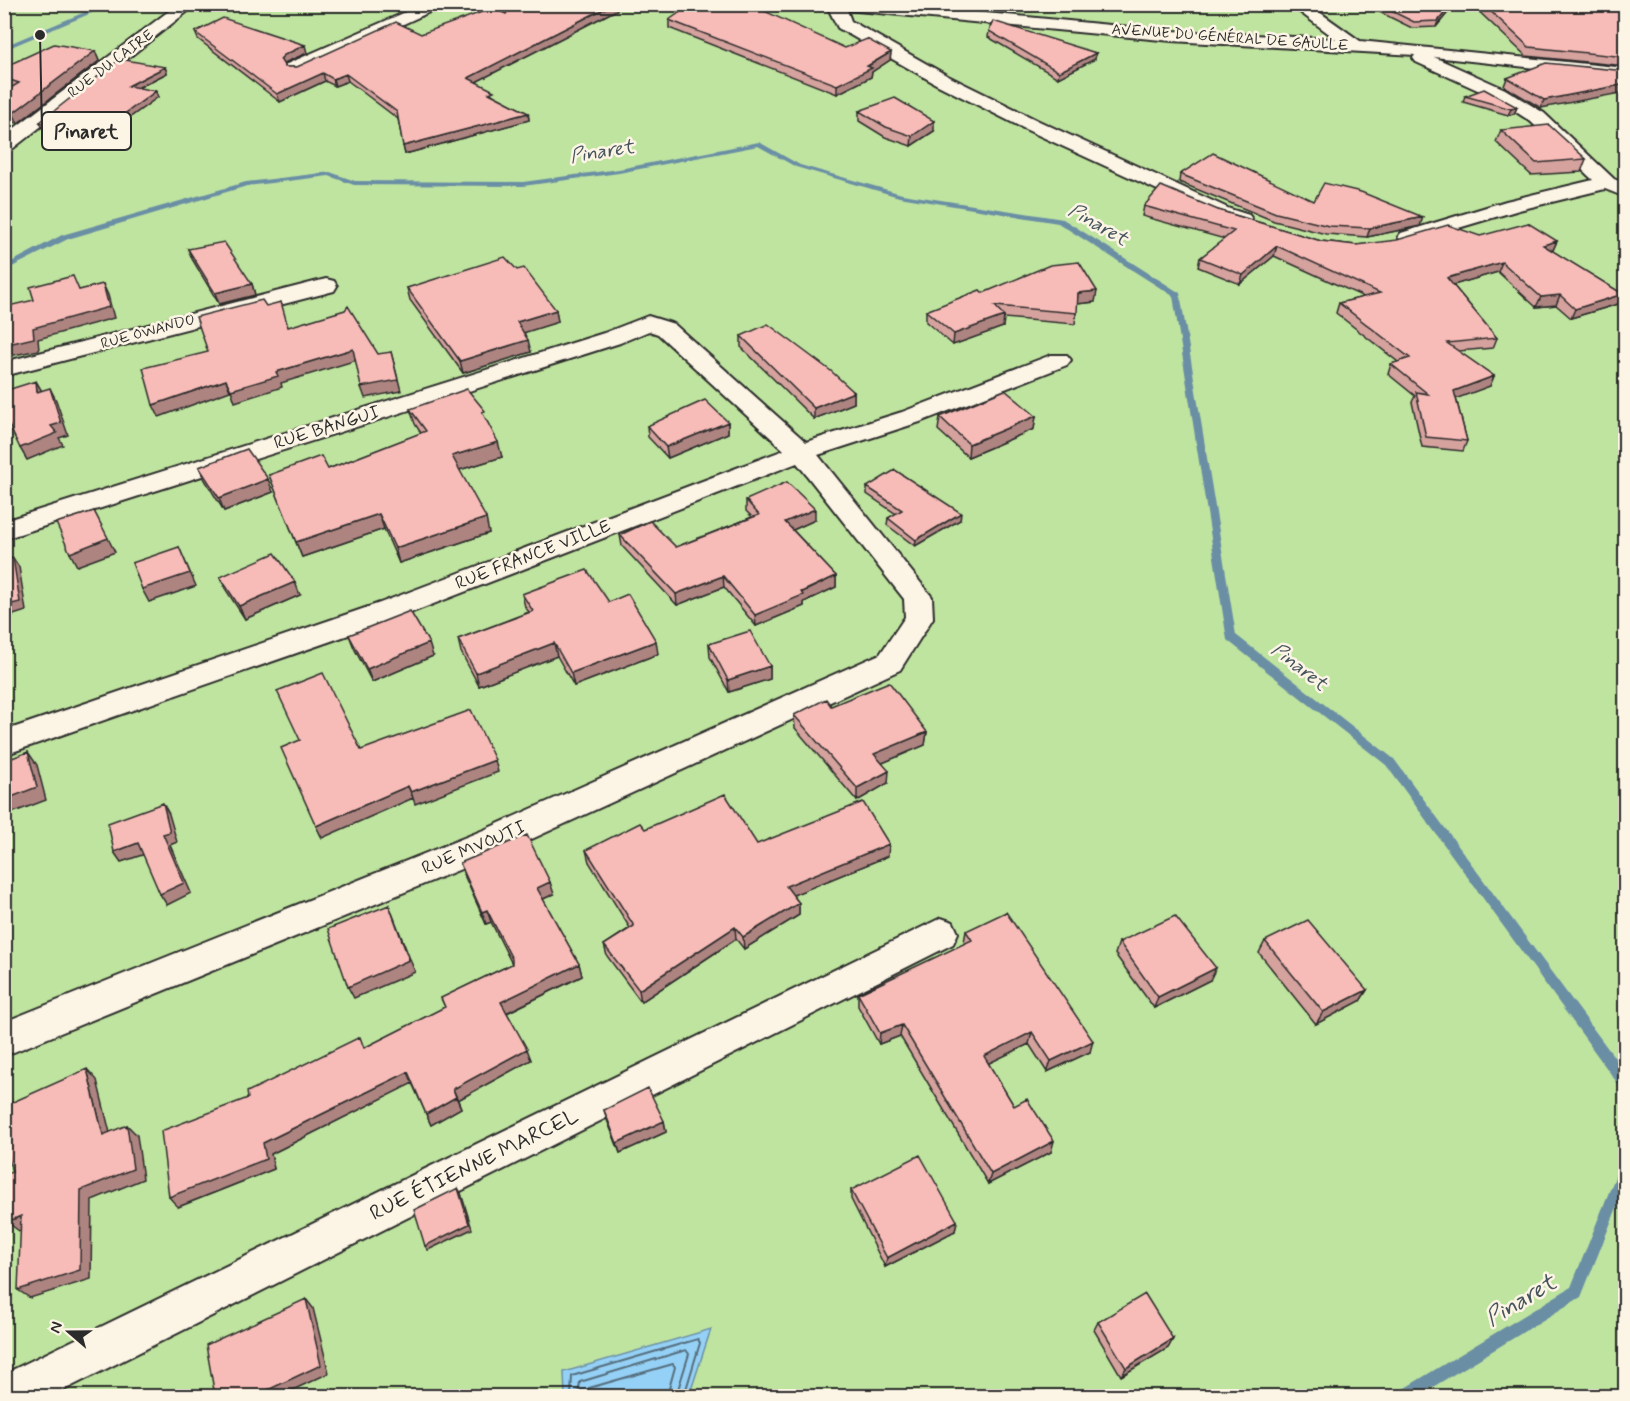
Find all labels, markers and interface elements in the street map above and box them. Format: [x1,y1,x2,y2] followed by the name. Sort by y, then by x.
[1111,19,1350,56] street label: AVENUE DU GÉNÉRAL DE GAULLE
[64,25,158,103] street label: RUE DU CAIRE
[42,112,131,150] callout: Pinaret
[54,119,120,146] text: Pinaret
[568,133,637,170] water label: Pinaret
[1063,197,1134,253] water label: Pinaret
[99,310,197,354] street label: RUE OWANDO
[271,400,383,456] street label: RUE BANGUI
[452,514,614,596] street label: RUE FRANCE VILLE
[1265,636,1334,698] water label: Pinaret
[418,815,530,881] street label: RUE MVOUTI
[365,1102,583,1228] street label: RUE ÉTIENNE MARCEL
[1480,1267,1564,1334] water label: Pinaret
[39,1302,99,1362] north arrow
[45,1319,68,1336] text: N

